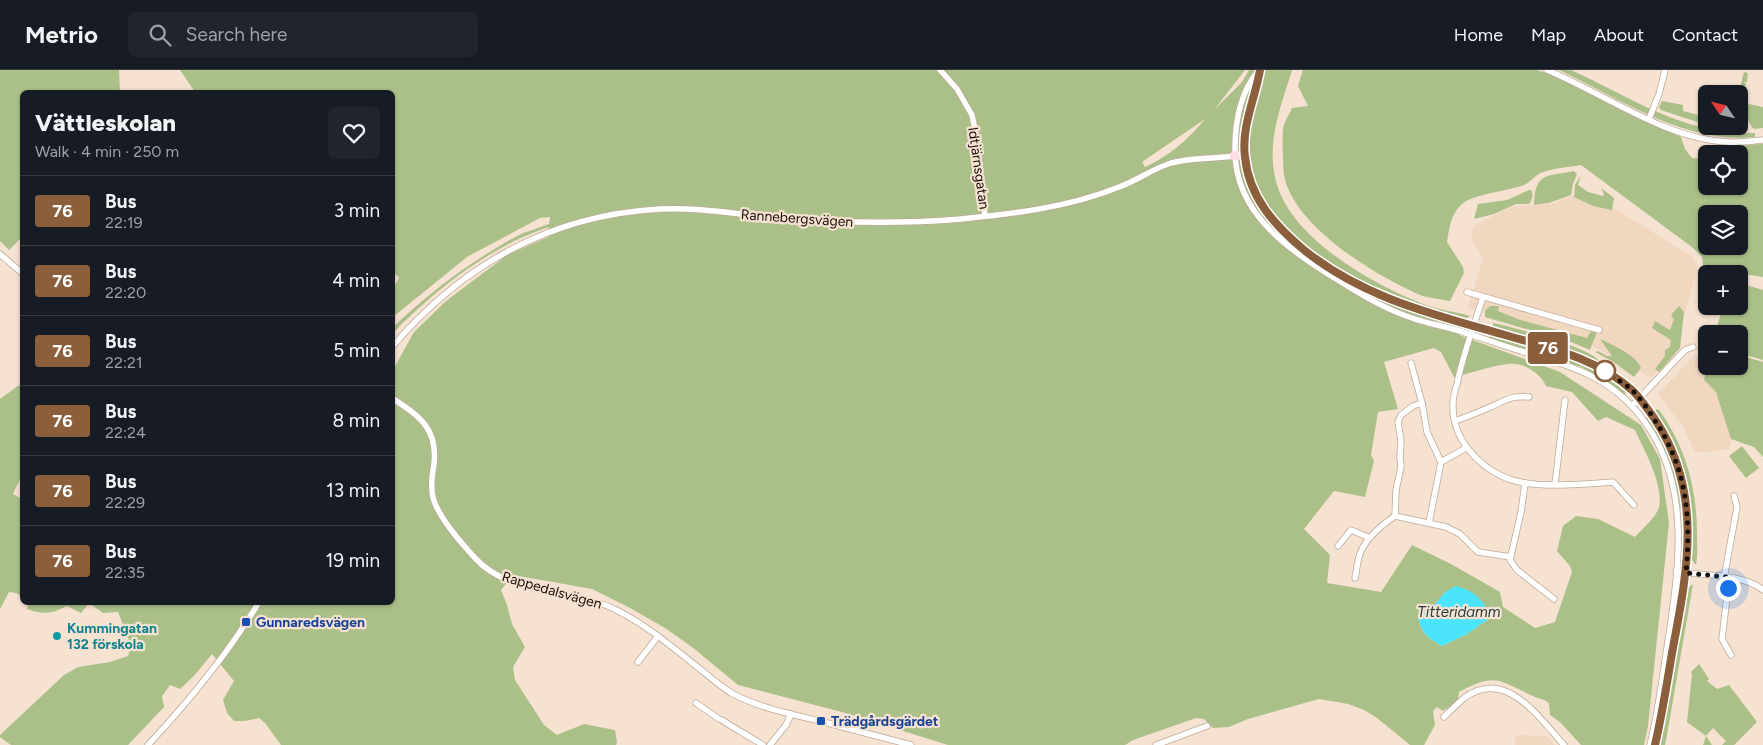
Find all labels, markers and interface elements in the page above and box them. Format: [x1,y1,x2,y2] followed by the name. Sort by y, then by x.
[128,12,478,57] search box
[25,20,98,49] text: Metrio
[146,21,174,49] icon: search
[186,23,287,46] text: Search here
[1454,24,1503,46] text: Home
[1531,24,1566,46] text: Map
[1594,24,1644,46] text: About
[1672,24,1738,46] text: Contact
[1698,85,1748,135] north arrow
[1698,85,1748,375] map controls
[328,107,380,159] button: heart
[35,108,176,137] text: Vättleskolan
[964,126,993,210] street label: Idtjärnsgatan
[35,142,179,161] text: Walk · 4 min · 250 m
[1698,145,1748,195] button: locate
[105,190,136,213] text: Bus
[334,199,380,222] text: 3 min
[52,200,73,222] text: 76
[1698,205,1748,255] button: layers
[740,206,854,231] street label: Rannebergsvägen
[105,213,143,232] text: 22:19
[105,260,136,283] text: Bus
[1698,265,1748,315] button: +
[332,269,380,292] text: 4 min
[52,270,73,292] text: 76
[105,283,146,302] text: 22:20
[1698,325,1748,375] button: −
[105,330,136,353] text: Bus
[1526,332,1570,364] line badge: 76
[1538,337,1558,359] text: 76
[333,339,380,362] text: 5 min
[52,340,73,362] text: 76
[105,353,143,372] text: 22:21
[1594,360,1616,382] unlabelled marker
[105,400,136,423] text: Bus
[332,409,380,432] text: 8 min
[52,410,73,432] text: 76
[105,423,146,442] text: 22:24
[105,470,136,493] text: Bus
[326,479,380,502] text: 13 min
[52,480,73,502] text: 76
[105,493,145,512] text: 22:29
[105,540,136,563] text: Bus
[326,549,380,572] text: 19 min
[52,550,73,572] text: 76
[105,563,145,582] text: 22:35
[500,568,604,613] street label: Rappedalsvägen
[1716,576,1741,601] your location
[1417,603,1501,621] water label: Titteridamm
[256,614,365,631] place label: Gunnaredsvägen
[240,616,252,628] marker: Gunnaredsvägen
[67,620,157,653] place label: Kummingatan 132 förskola
[51,630,63,642] marker: Kummingatan 132 förskola
[831,713,939,730] place label: Trädgårdsgärdet
[815,715,827,727] marker: Trädgårdsgärdet

